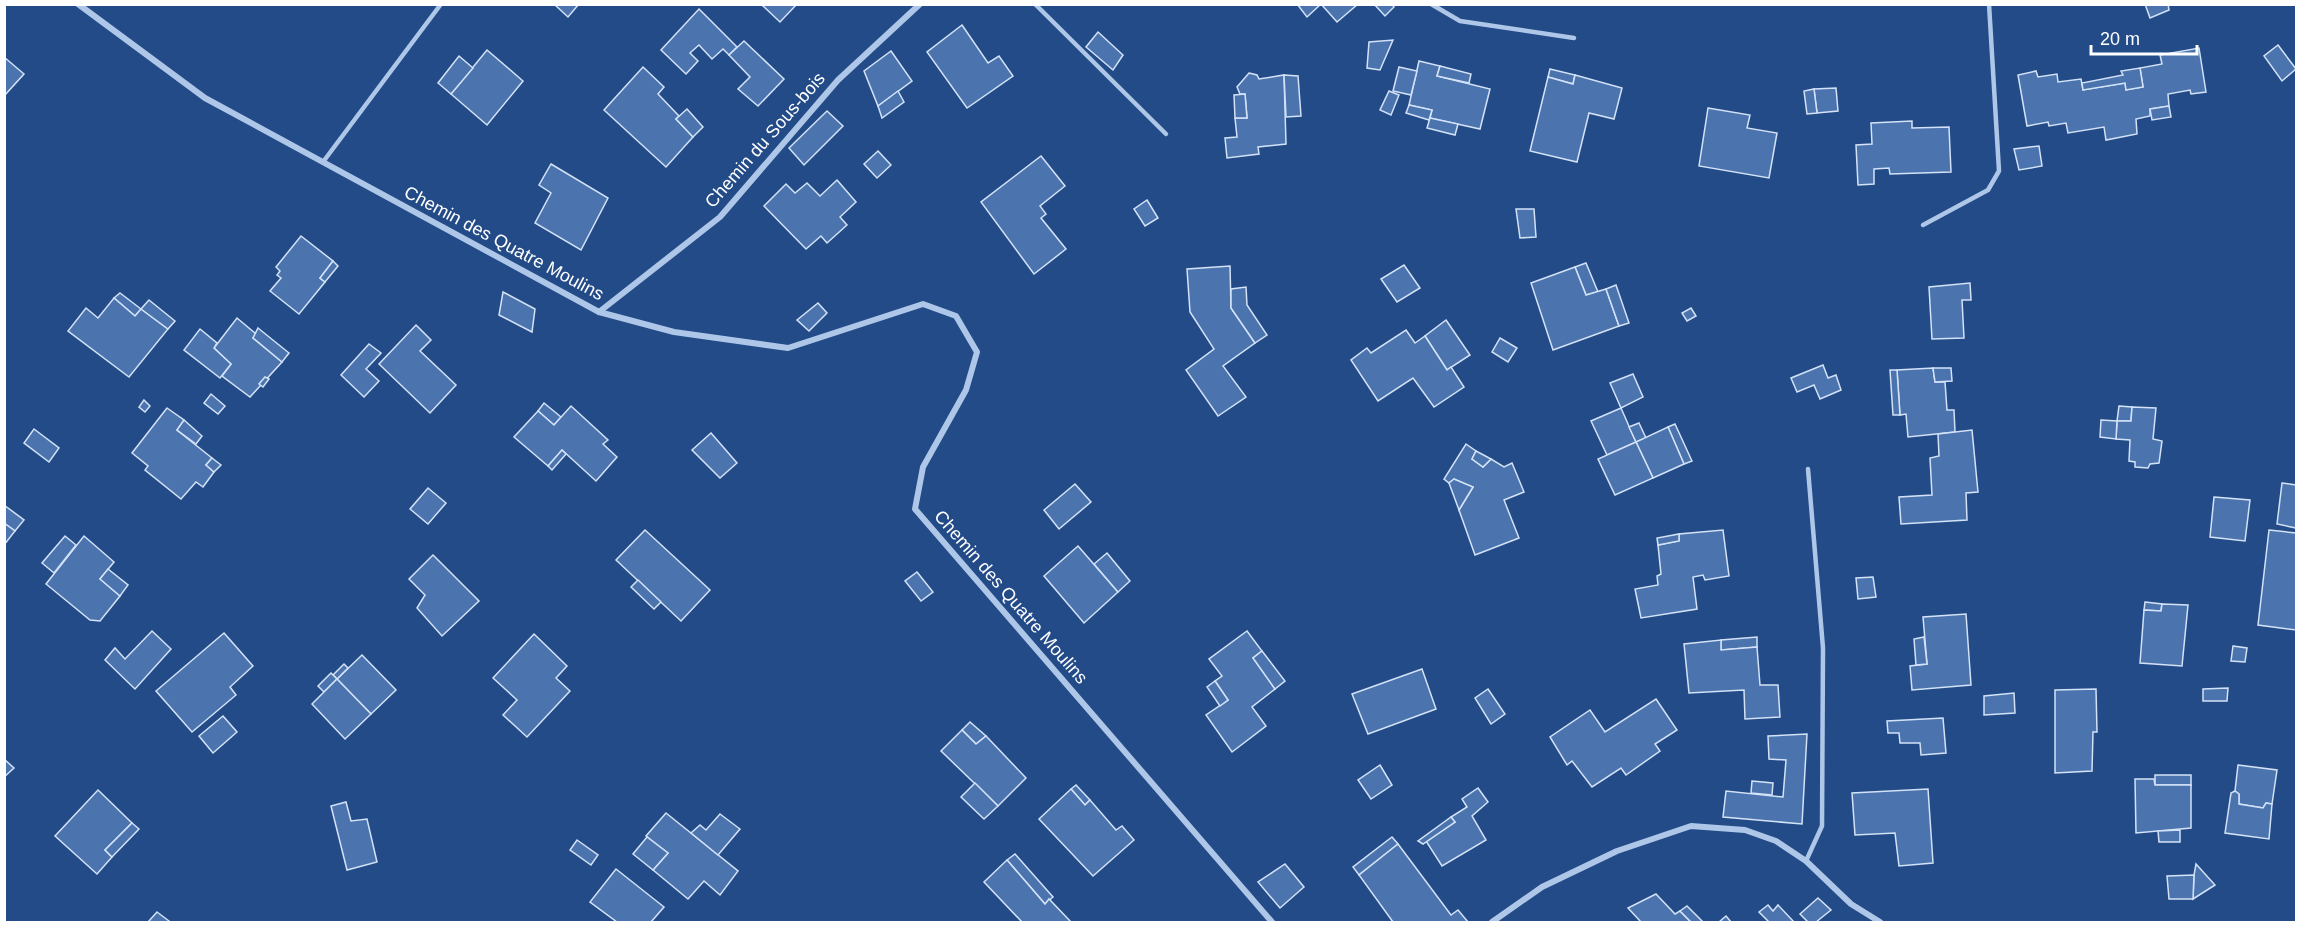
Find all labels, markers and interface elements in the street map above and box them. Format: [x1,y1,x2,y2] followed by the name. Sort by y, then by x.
[2091,18,2198,56] scale bar
[2100,29,2140,49] text: 20 m
[701,68,829,212] street label: Chemin du Sous-bois
[401,182,607,304] street label: Chemin des Quatre Moulins
[930,506,1092,688] street label: Chemin des Quatre Moulins

